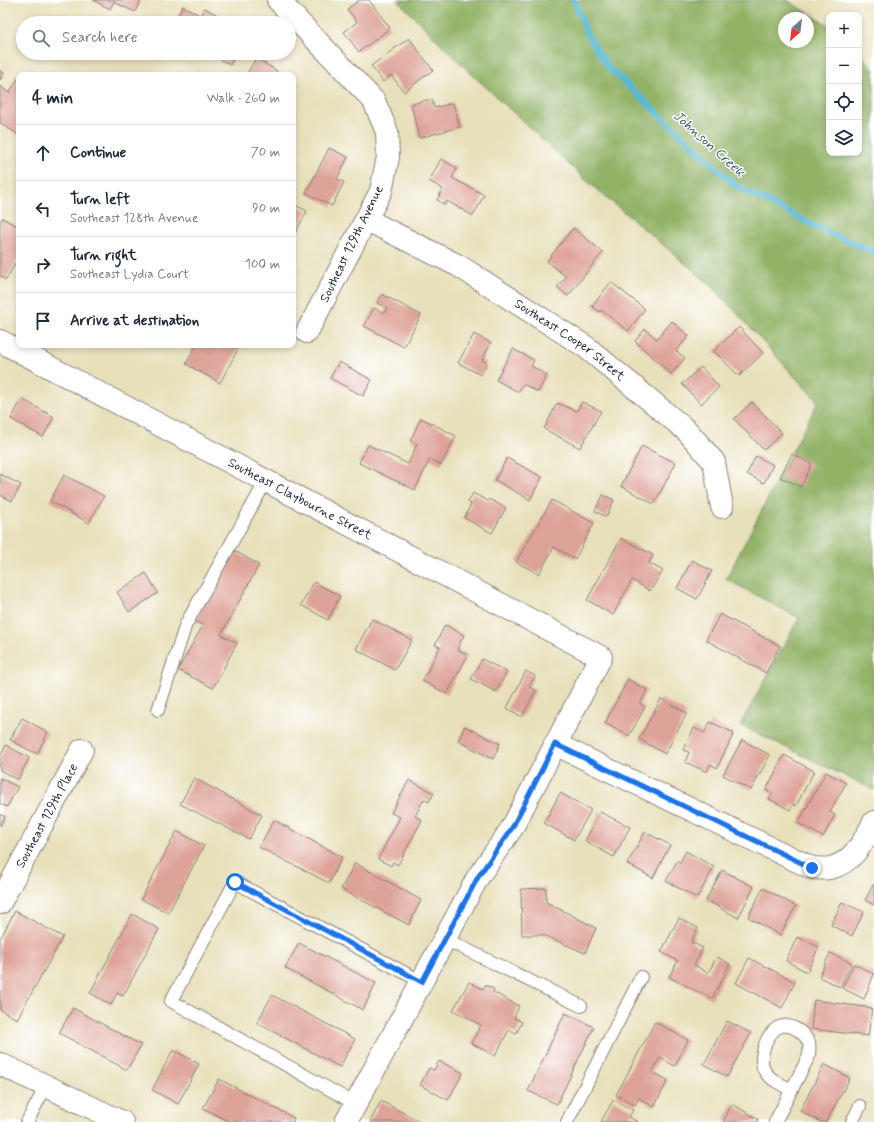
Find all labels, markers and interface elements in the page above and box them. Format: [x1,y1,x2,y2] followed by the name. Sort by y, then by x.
[778,12,814,48] north arrow
[826,12,862,156] map controls
[826,12,862,48] button: +
[16,16,296,60] search box
[30,27,52,49] icon: search
[62,28,138,48] text: Search here
[826,48,862,84] button: −
[826,84,862,120] button: locate
[32,87,73,109] text: 4 min
[207,90,280,107] text: Walk · 260 m
[669,107,749,182] water label: Johnson Creek
[826,120,862,156] button: layers
[32,142,54,164] icon: ahead
[70,143,126,163] text: Continue
[251,144,280,161] text: 70 m
[316,183,388,305] street label: Southeast 129th Avenue
[70,190,130,210] text: Turn left
[32,198,54,220] icon: left
[252,200,280,217] text: 90 m
[70,210,198,227] text: Southeast 128th Avenue
[70,246,137,266] text: Turn right
[32,254,54,276] icon: right
[245,256,280,273] text: 100 m
[70,266,189,283] text: Southeast Lydia Court
[511,295,629,385] street label: Southeast Cooper Street
[32,310,54,332] icon: arrive
[70,311,199,331] text: Arrive at destination
[225,454,375,544] street label: Southeast Claybourne Street
[12,760,82,871] street label: Southeast 129th Place
[803,859,821,877] route end
[226,873,244,891] route start

